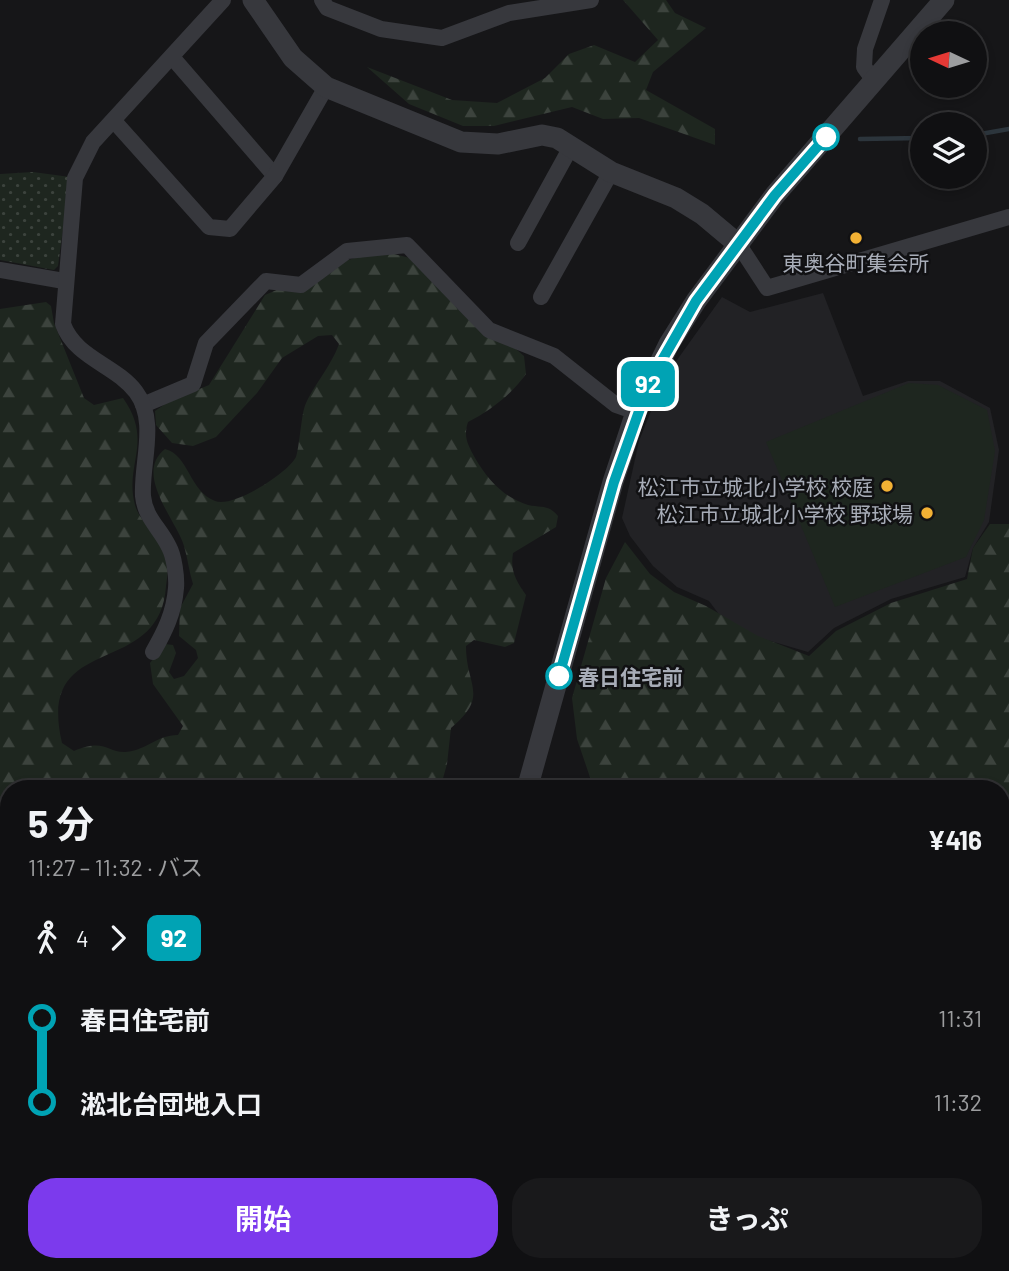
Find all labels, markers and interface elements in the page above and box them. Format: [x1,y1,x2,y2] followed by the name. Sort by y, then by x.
[910,21,987,98] north arrow
[910,21,987,189] map controls
[910,112,987,189] button: layers
[813,124,839,150] unlabelled marker
[848,230,864,246] marker: 東奥谷町集会所
[783,250,930,275] place label: 東奥谷町集会所
[616,361,680,407] line badge: 92
[635,369,661,398] text: 92
[638,474,873,499] place label: 松江市立城北小学校 校庭
[879,478,895,494] marker: 松江市立城北小学校 校庭
[657,501,913,526] place label: 松江市立城北小学校 野球場
[919,505,935,521] marker: 松江市立城北小学校 野球場
[546,663,572,689] marker: 春日住宅前
[578,664,683,689] place label: 春日住宅前
[28,800,94,846] text: 5 分
[928,824,982,855] text: ¥416
[28,853,203,881] text: 11:27 – 11:32 · バス
[28,919,66,957] icon: walk
[99,919,137,957] icon: forward
[161,923,187,952] text: 92
[76,924,89,952] text: 4
[80,1004,210,1035] text: 春日住宅前
[938,1004,982,1032] text: 11:31
[80,1088,262,1119] text: 淞北台団地入口
[934,1088,982,1116] text: 11:32
[28,1178,498,1258] button: 開始
[512,1178,982,1258] button: きっぷ

